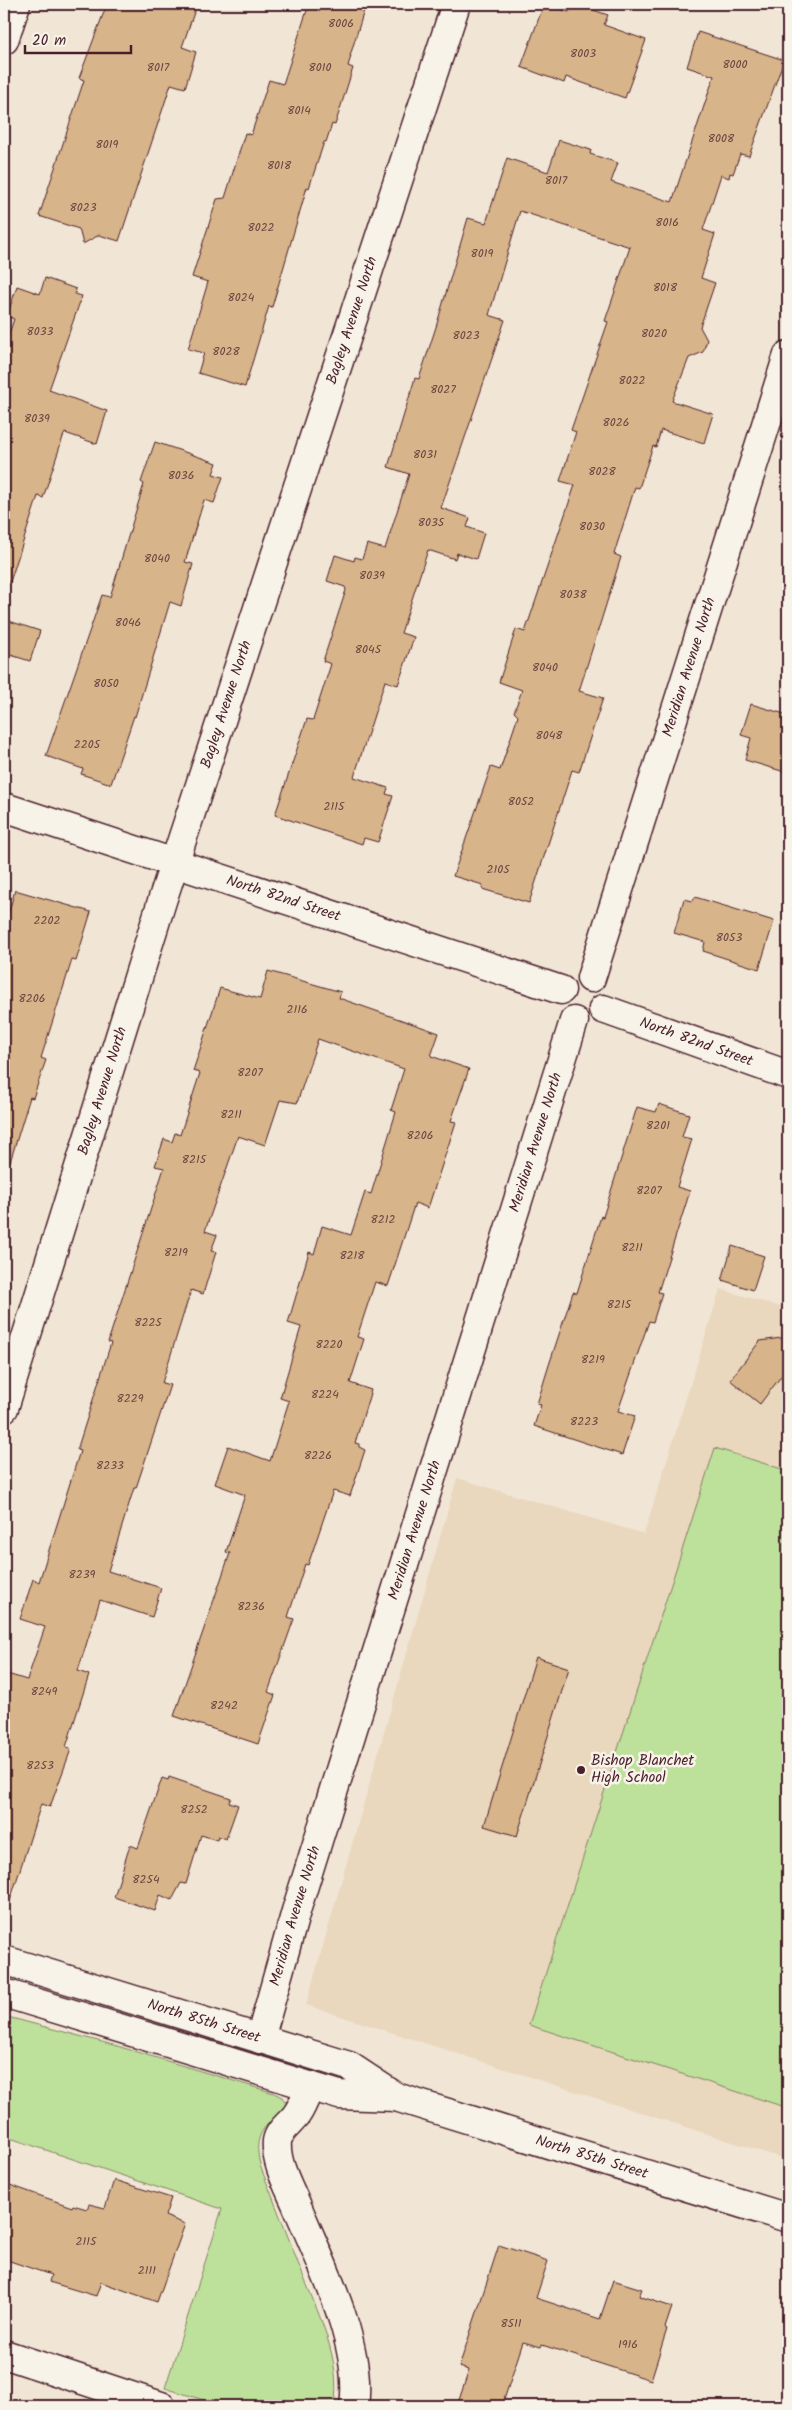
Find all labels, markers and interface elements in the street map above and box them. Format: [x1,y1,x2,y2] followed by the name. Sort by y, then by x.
[328,14,354,33] house number: 8006
[25,22,131,54] scale bar
[32,29,66,53] text: 20 m
[570,44,596,63] house number: 8003
[722,55,748,74] house number: 8000
[147,58,170,77] house number: 8017
[309,58,332,77] house number: 8010
[287,101,311,120] house number: 8014
[708,129,735,148] house number: 8008
[96,135,119,154] house number: 8019
[267,156,292,175] house number: 8018
[545,171,568,190] house number: 8017
[69,198,97,217] house number: 8023
[655,213,679,232] house number: 8016
[247,218,275,237] house number: 8022
[471,244,494,263] house number: 8019
[320,253,384,388] street label: Bagley Avenue North
[653,278,678,297] house number: 8018
[228,288,255,307] house number: 8024
[27,322,54,341] house number: 8033
[641,324,667,343] house number: 8020
[452,326,480,345] house number: 8023
[212,342,240,361] house number: 8028
[618,371,646,390] house number: 8022
[430,380,456,399] house number: 8027
[24,409,50,428] house number: 8039
[603,413,629,432] house number: 8026
[413,445,437,464] house number: 8031
[588,462,616,481] house number: 8028
[168,466,194,485] house number: 8036
[418,513,446,532] house number: 8035
[579,517,605,536] house number: 8030
[144,549,170,568] house number: 8040
[359,566,385,585] house number: 8039
[559,585,587,604] house number: 8038
[656,594,723,740] street label: Meridian Avenue North
[115,613,141,632] house number: 8046
[194,637,259,771] street label: Bagley Avenue North
[355,640,383,659] house number: 8045
[532,658,558,677] house number: 8040
[93,674,119,693] house number: 8050
[535,726,563,745] house number: 8048
[74,735,102,754] house number: 2205
[508,792,534,811] house number: 8052
[324,797,346,816] house number: 2115
[486,860,511,879] house number: 2105
[223,869,344,929] street label: North 82nd Street
[34,911,60,930] house number: 2202
[716,928,742,947] house number: 8053
[19,989,45,1008] house number: 8206
[286,1000,308,1019] house number: 2116
[636,1011,757,1074] street label: North 82nd Street
[71,1024,134,1158] street label: Bagley Avenue North
[237,1063,263,1082] house number: 8207
[503,1070,569,1216] street label: Meridian Avenue North
[220,1105,242,1124] house number: 8211
[646,1116,670,1135] house number: 8201
[407,1126,433,1145] house number: 8206
[182,1150,208,1169] house number: 8215
[636,1181,662,1200] house number: 8207
[371,1210,395,1229] house number: 8212
[621,1238,643,1257] house number: 8211
[164,1243,188,1262] house number: 8219
[339,1246,365,1265] house number: 8218
[607,1295,633,1314] house number: 8215
[134,1313,163,1332] house number: 8225
[315,1335,343,1354] house number: 8220
[581,1350,605,1369] house number: 8219
[311,1385,339,1404] house number: 8224
[116,1389,144,1408] house number: 8229
[570,1412,598,1431] house number: 8223
[304,1446,332,1465] house number: 8226
[96,1456,124,1475] house number: 8233
[382,1457,448,1603] street label: Meridian Avenue North
[69,1565,96,1584] house number: 8239
[237,1597,265,1616] house number: 8236
[31,1682,57,1701] house number: 8249
[210,1696,238,1715] house number: 8242
[591,1749,694,1790] place label: Bishop Blanchet High School
[26,1756,54,1775] house number: 8253
[575,1764,587,1776] marker: Bishop Blanchet High School
[180,1800,208,1819] house number: 8252
[263,1843,328,1989] street label: Meridian Avenue North
[132,1870,160,1889] house number: 8254
[144,1993,263,2050] street label: North 85th Street
[532,2129,651,2186] street label: North 85th Street
[76,2232,98,2251] house number: 2115
[138,2261,156,2280] house number: 2111
[500,2314,522,2333] house number: 8511
[618,2335,638,2354] house number: 1916

